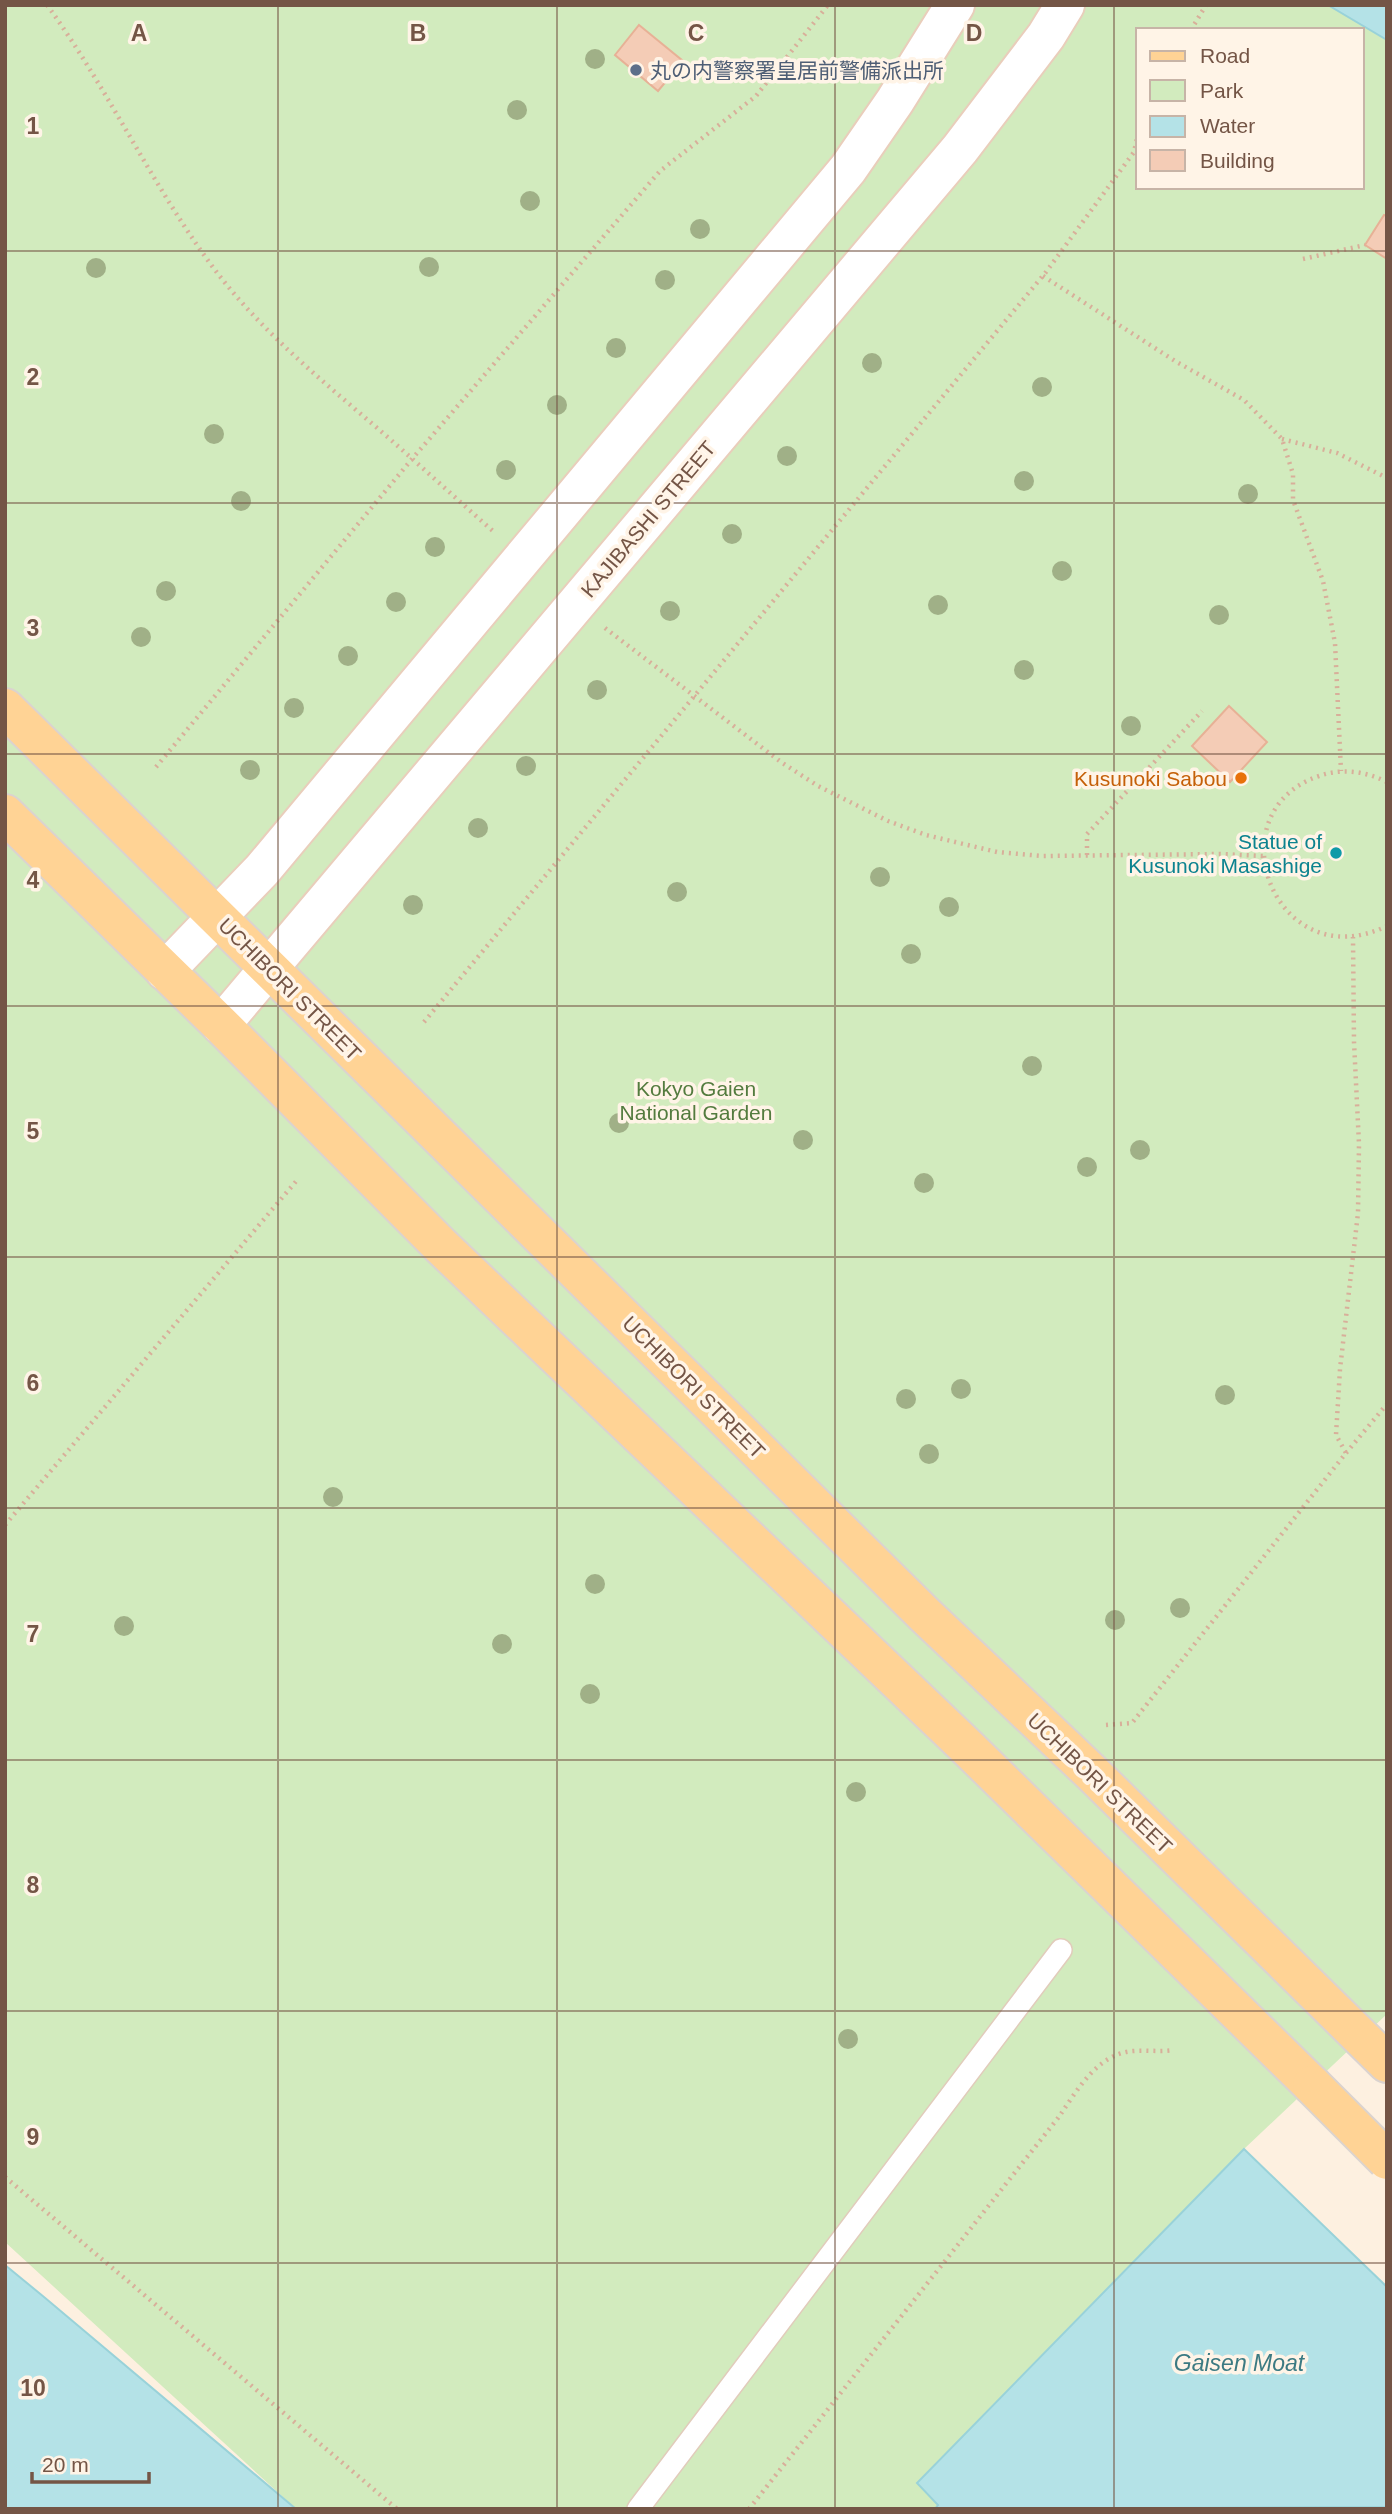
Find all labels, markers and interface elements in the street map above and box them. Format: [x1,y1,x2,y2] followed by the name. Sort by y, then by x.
[131,20,147,46] text: A
[410,20,426,46] text: B
[688,20,704,46] text: C
[966,20,982,46] text: D
[1136,28,1364,189] legend
[1200,44,1250,67] text: Road
[650,59,944,82] place label: 丸の内警察署皇居前警備派出所
[628,62,644,78] marker: 丸の内警察署皇居前警備派出所
[1200,79,1244,102] text: Park
[27,113,40,139] text: 1
[1200,114,1255,137] text: Water
[1200,149,1275,172] text: Building
[27,364,39,390] text: 2
[576,436,720,601] street label: KAJIBASHI STREET
[27,615,39,641] text: 3
[1074,767,1227,790] place label: Kusunoki Sabou
[1233,770,1249,786] marker: Kusunoki Sabou
[1128,830,1322,877] place label: Statue of Kusunoki Masashige
[1328,845,1344,861] marker: Statue of Kusunoki Masashige
[27,867,40,893] text: 4
[214,913,366,1065] street label: UCHIBORI STREET
[620,1077,772,1124] park label: Kokyo Gaien National Garden
[27,1118,40,1144] text: 5
[618,1311,770,1463] street label: UCHIBORI STREET
[27,1370,39,1396] text: 6
[27,1621,39,1647] text: 7
[1023,1708,1177,1858] street label: UCHIBORI STREET
[27,1872,40,1898] text: 8
[27,2124,39,2150] text: 9
[1174,2350,1306,2376] water label: Gaisen Moat
[20,2375,46,2401] text: 10
[32,2440,149,2484] scale bar
[42,2453,89,2476] text: 20 m

